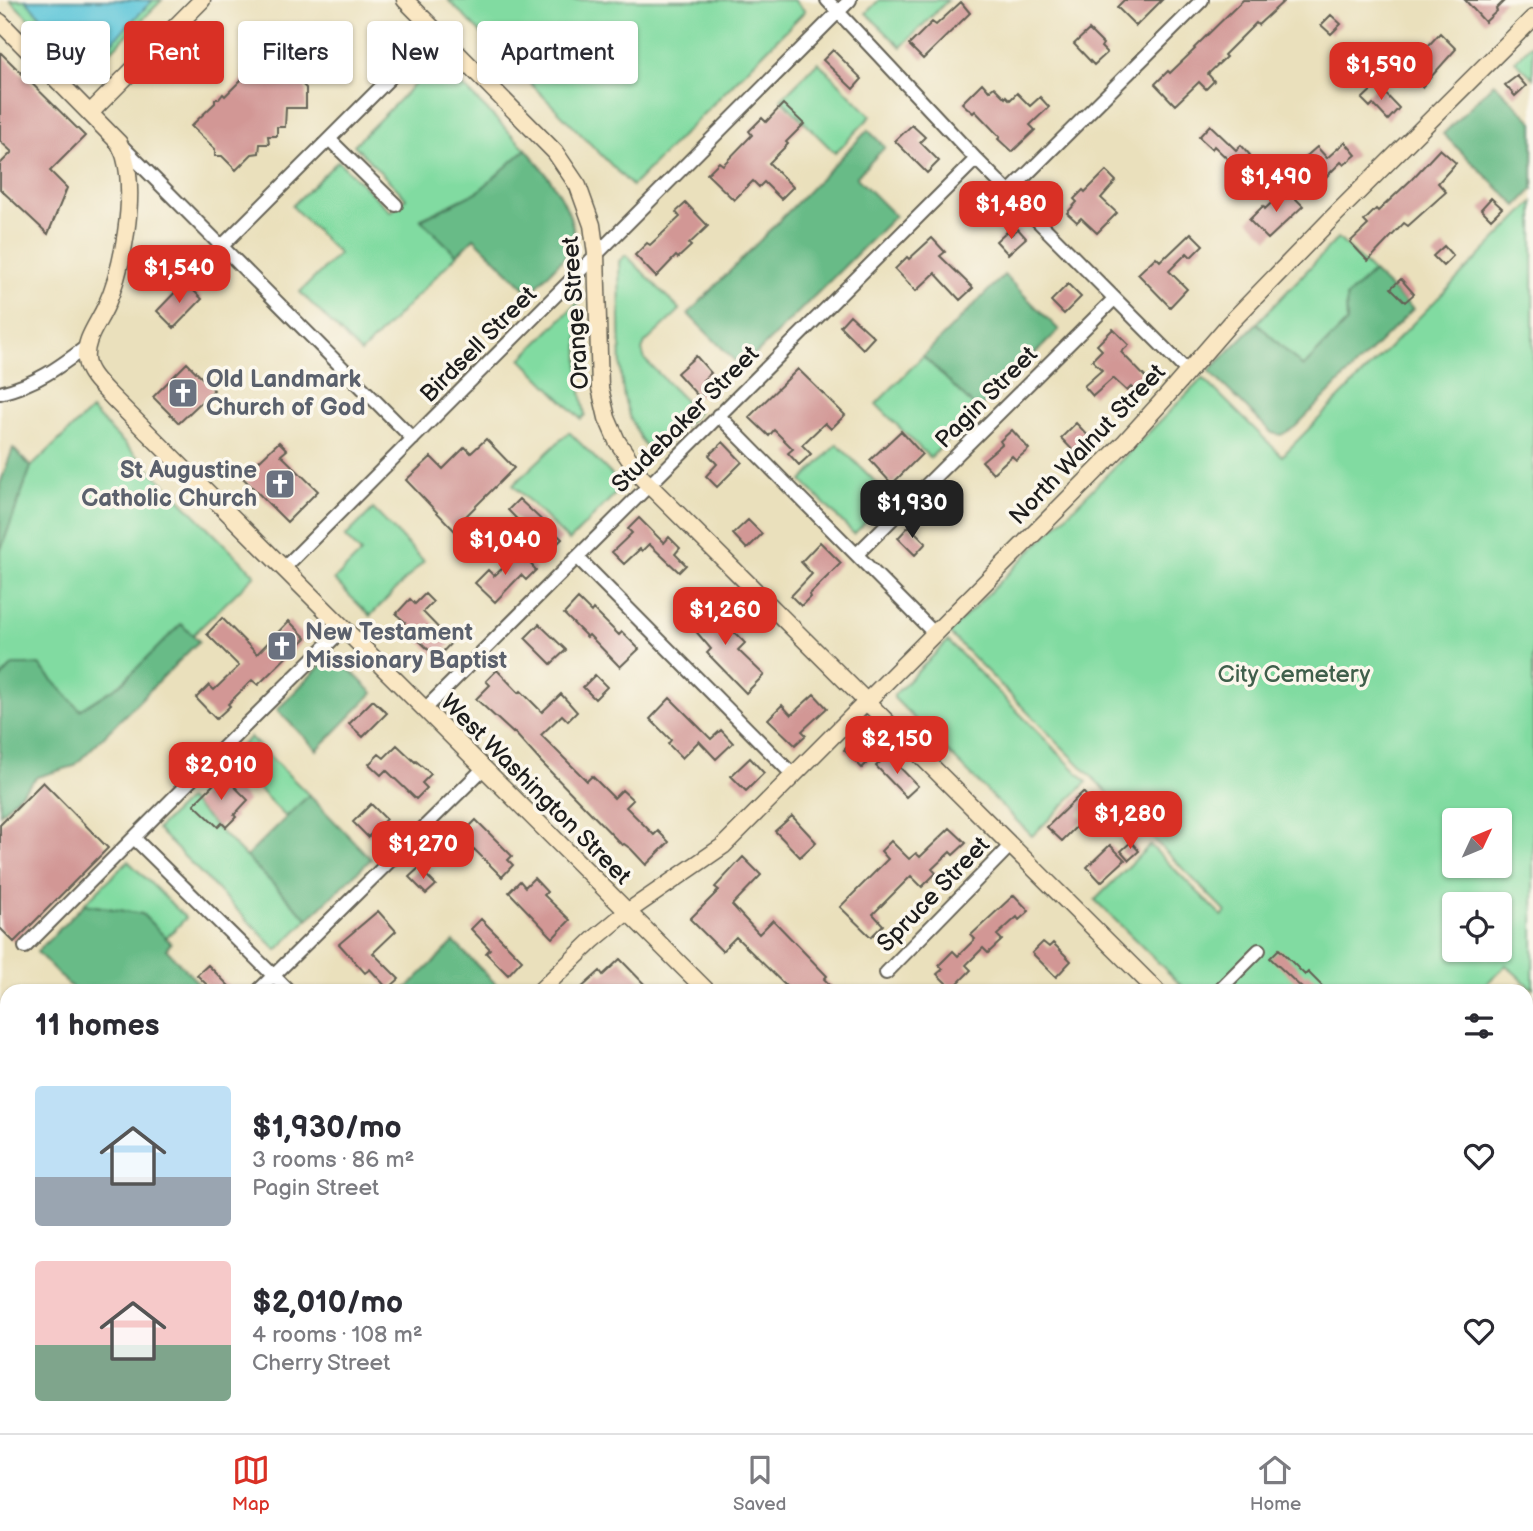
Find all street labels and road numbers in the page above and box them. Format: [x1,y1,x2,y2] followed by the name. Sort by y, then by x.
[556,235,595,391] street label: Orange Street
[414,280,543,409] street label: Birdsell Street
[606,339,765,499] street label: Studebaker Street
[929,340,1044,454] street label: Pagin Street
[1003,357,1172,531] street label: North Walnut Street
[434,688,637,891] street label: West Washington Street
[871,830,996,958] street label: Spruce Street

